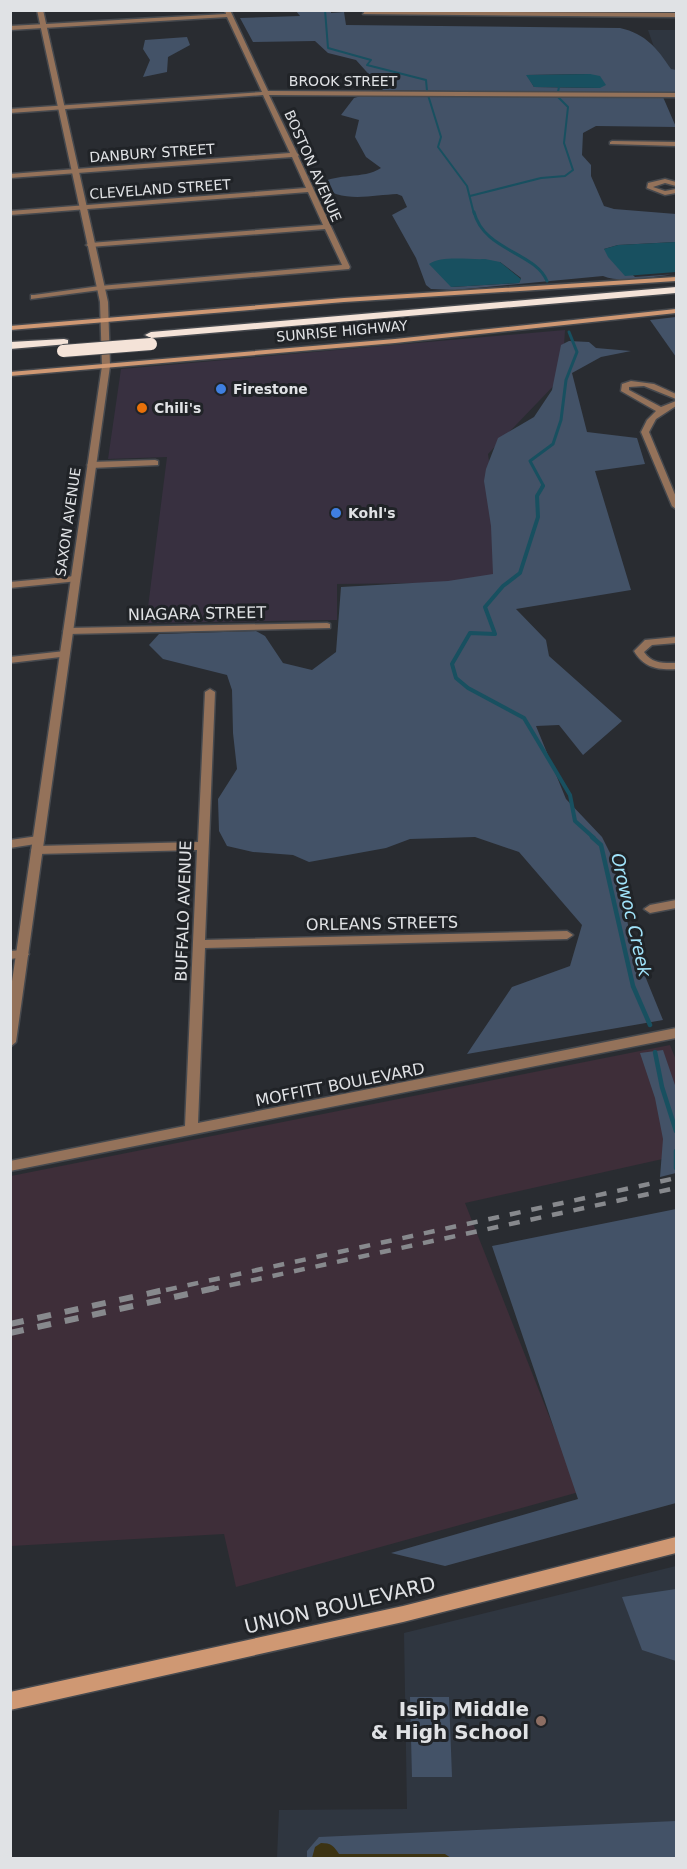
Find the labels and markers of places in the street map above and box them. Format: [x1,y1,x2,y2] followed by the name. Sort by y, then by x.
[233,381,308,397] place label: Firestone
[214,382,228,396] marker: Firestone
[154,400,201,416] place label: Chili's
[135,401,149,415] marker: Chili's
[348,505,396,521] place label: Kohl's
[329,506,343,520] marker: Kohl's
[371,1697,529,1744] place label: Islip Middle & High School
[534,1714,548,1728] marker: Islip Middle & High School

